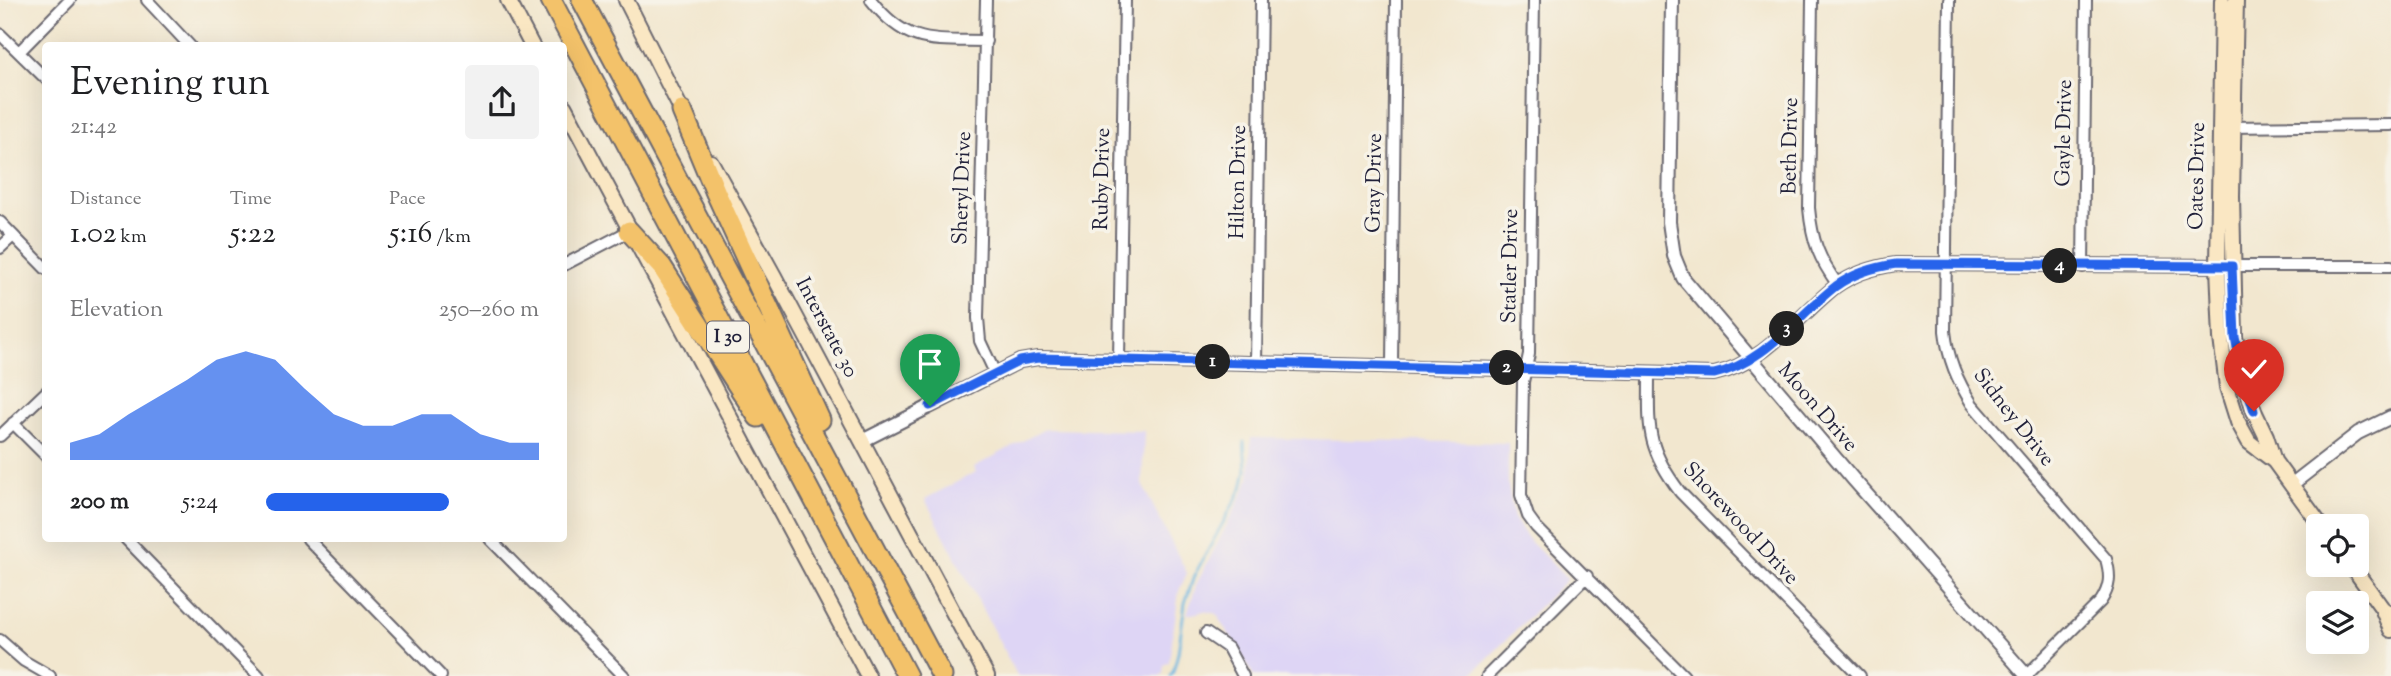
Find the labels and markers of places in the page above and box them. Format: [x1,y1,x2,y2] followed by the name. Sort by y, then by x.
[2042,248,2078,284] pin: 4
[1770,312,1804,346] pin: 3
[900,334,960,406] pin
[2224,339,2284,411] pin
[1196,344,1230,380] pin: 1
[1490,350,1524,386] pin: 2

